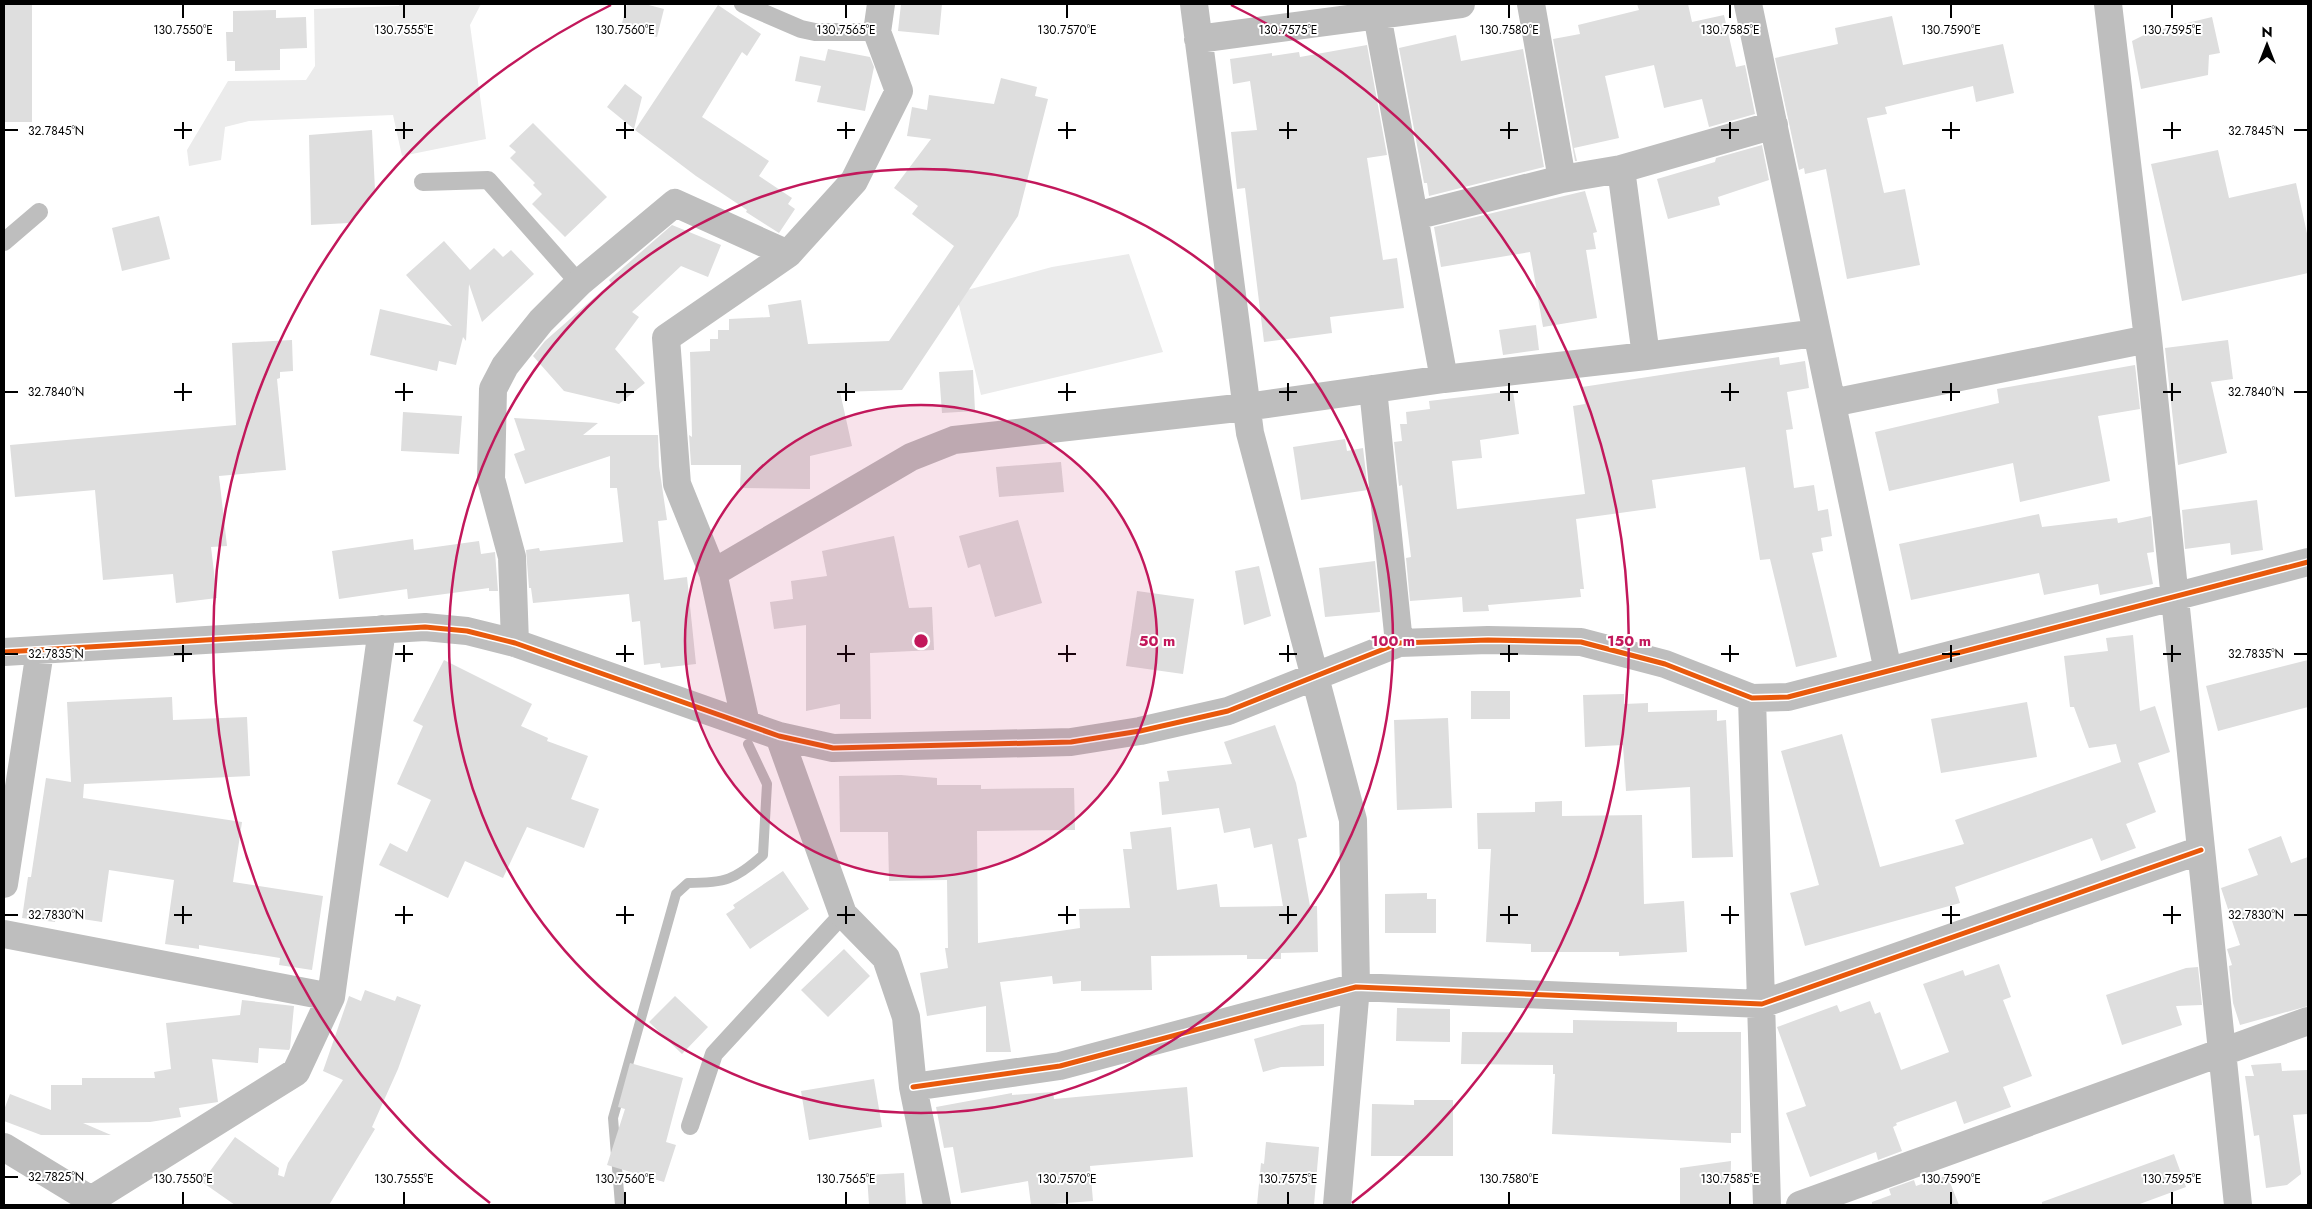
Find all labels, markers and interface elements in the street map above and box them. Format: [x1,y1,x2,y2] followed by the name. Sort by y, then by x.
[2242,20,2292,70] north arrow
[153,21,213,39] text: 130.7550°E
[374,21,434,39] text: 130.7555°E
[595,21,655,39] text: 130.7560°E
[816,21,876,39] text: 130.7565°E
[1037,21,1097,39] text: 130.7570°E
[1259,21,1317,39] text: 130.7575°E
[1479,21,1539,39] text: 130.7580°E
[1700,21,1760,39] text: 130.7585°E
[1921,21,1981,39] text: 130.7590°E
[2142,21,2202,39] text: 130.7595°E
[2261,22,2273,42] text: N
[28,122,84,140] text: 32.7845°N
[2228,122,2284,140] text: 32.7845°N
[28,383,84,401] text: 32.7840°N
[2228,383,2284,401] text: 32.7840°N
[1139,630,1175,652] text: 50 m
[1371,630,1415,652] text: 100 m
[1607,630,1651,652] text: 150 m
[912,632,930,650] centre of rings
[28,645,84,663] text: 32.7835°N
[2228,645,2284,663] text: 32.7835°N
[28,906,84,924] text: 32.7830°N
[2228,906,2284,924] text: 32.7830°N
[28,1168,84,1186] text: 32.7825°N
[153,1170,213,1188] text: 130.7550°E
[374,1170,434,1188] text: 130.7555°E
[595,1170,655,1188] text: 130.7560°E
[816,1170,876,1188] text: 130.7565°E
[1037,1170,1097,1188] text: 130.7570°E
[1259,1170,1317,1188] text: 130.7575°E
[1479,1170,1539,1188] text: 130.7580°E
[1700,1170,1760,1188] text: 130.7585°E
[1921,1170,1981,1188] text: 130.7590°E
[2142,1170,2202,1188] text: 130.7595°E

